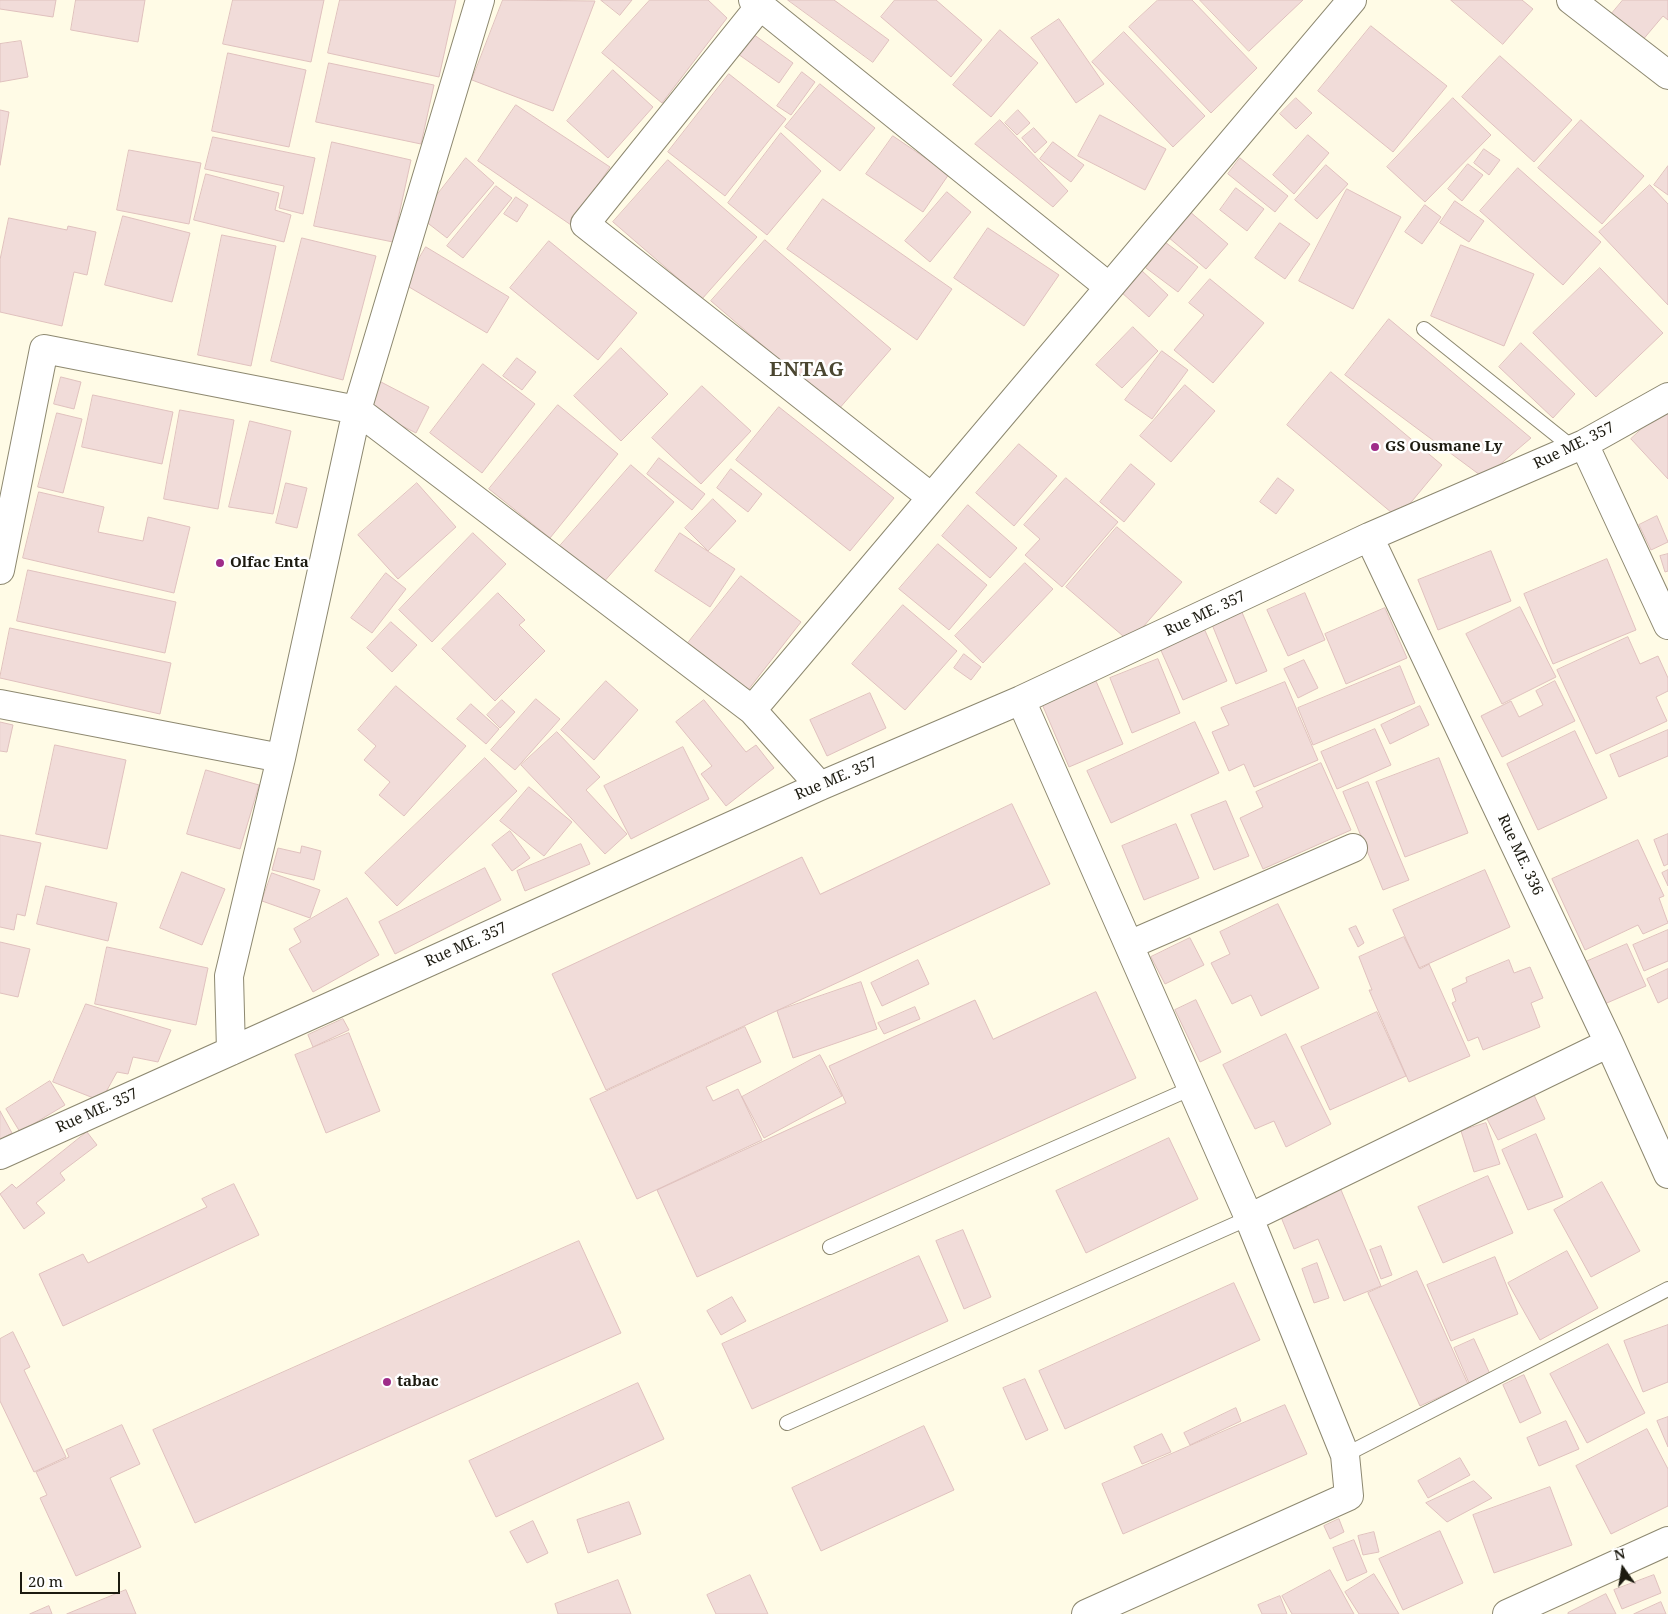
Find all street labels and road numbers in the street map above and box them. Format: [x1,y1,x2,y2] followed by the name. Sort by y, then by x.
[1531,419,1617,473] street label: Rue ME. 357
[1162,587,1248,641] street label: Rue ME. 357
[792,754,880,804] street label: Rue ME. 357
[1493,812,1547,898] street label: Rue ME. 336
[422,919,510,971] street label: Rue ME. 357
[53,1085,141,1137] street label: Rue ME. 357

